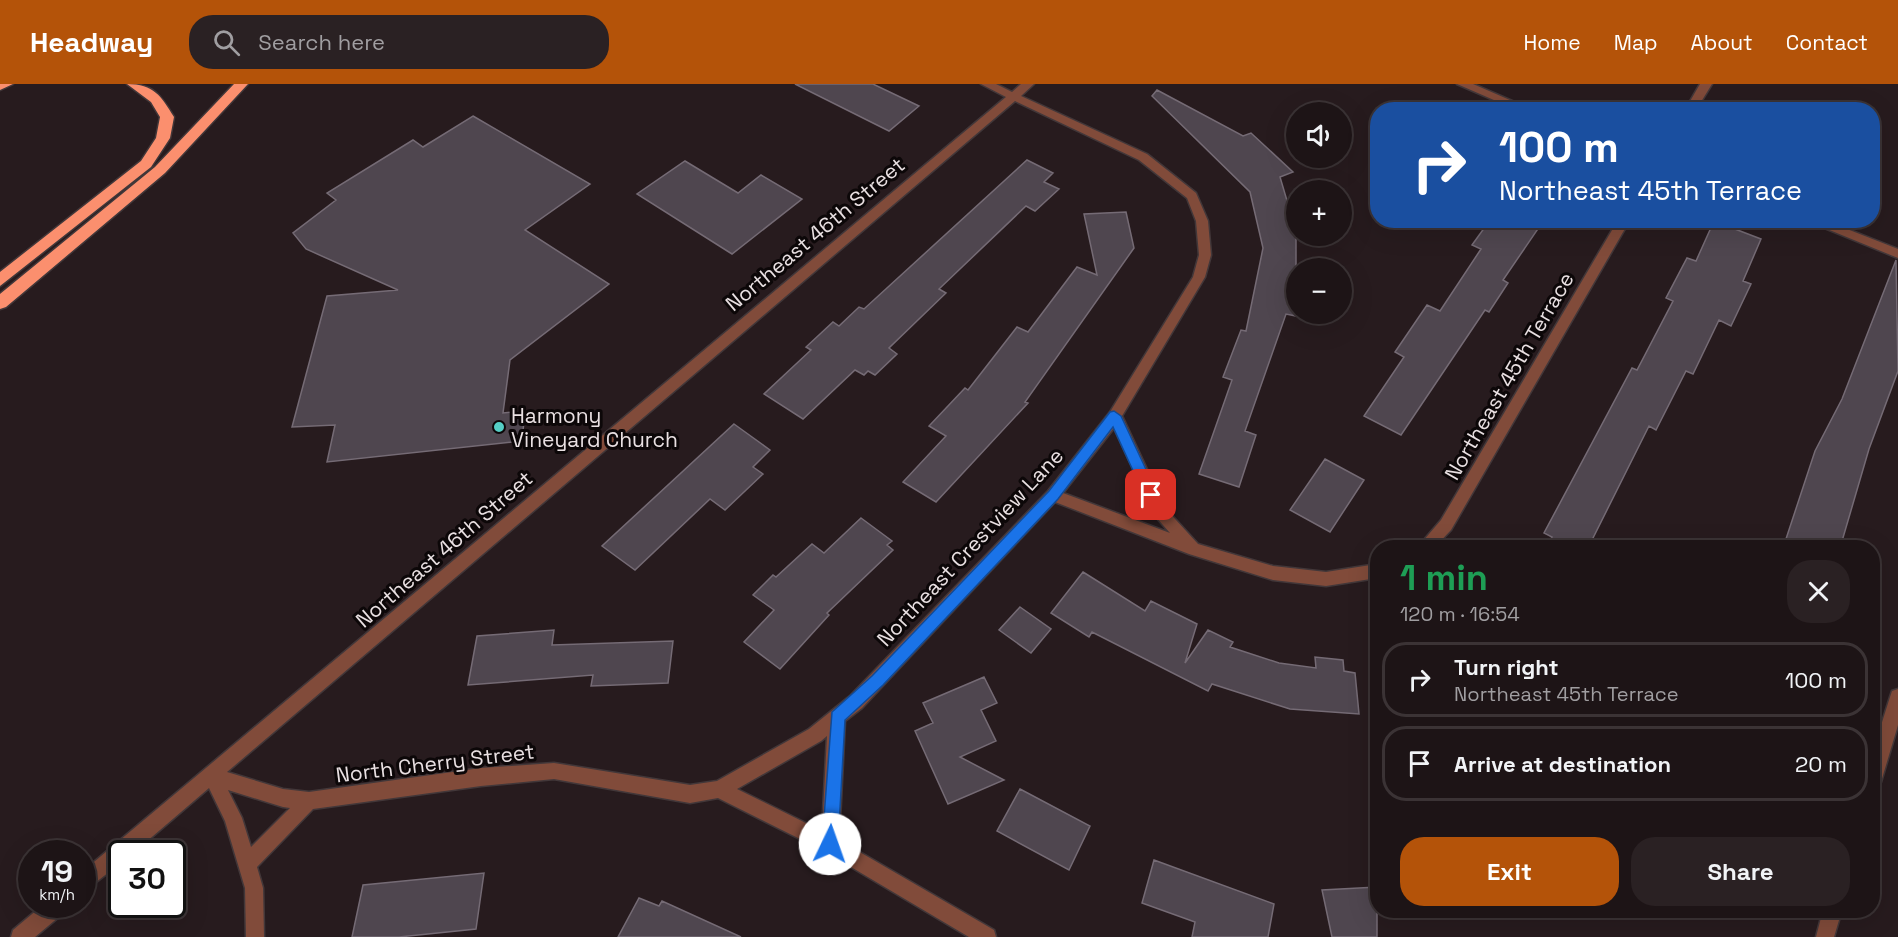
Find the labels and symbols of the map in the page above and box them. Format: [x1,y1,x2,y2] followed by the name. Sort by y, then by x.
[720,151,910,317] street label: Northeast 46th Street
[1438,267,1580,485] street label: Northeast 45th Terrace
[511,402,678,453] place label: Harmony Vineyard Church
[492,420,506,434] marker: Harmony Vineyard Church
[871,442,1069,652] street label: Northeast Crestview Lane
[350,465,538,633] street label: Northeast 46th Street
[1125,469,1176,520] pin
[334,737,536,789] street label: North Cherry Street
[798,812,862,876] position arrow
[108,840,186,918] speed limit sign: 30

